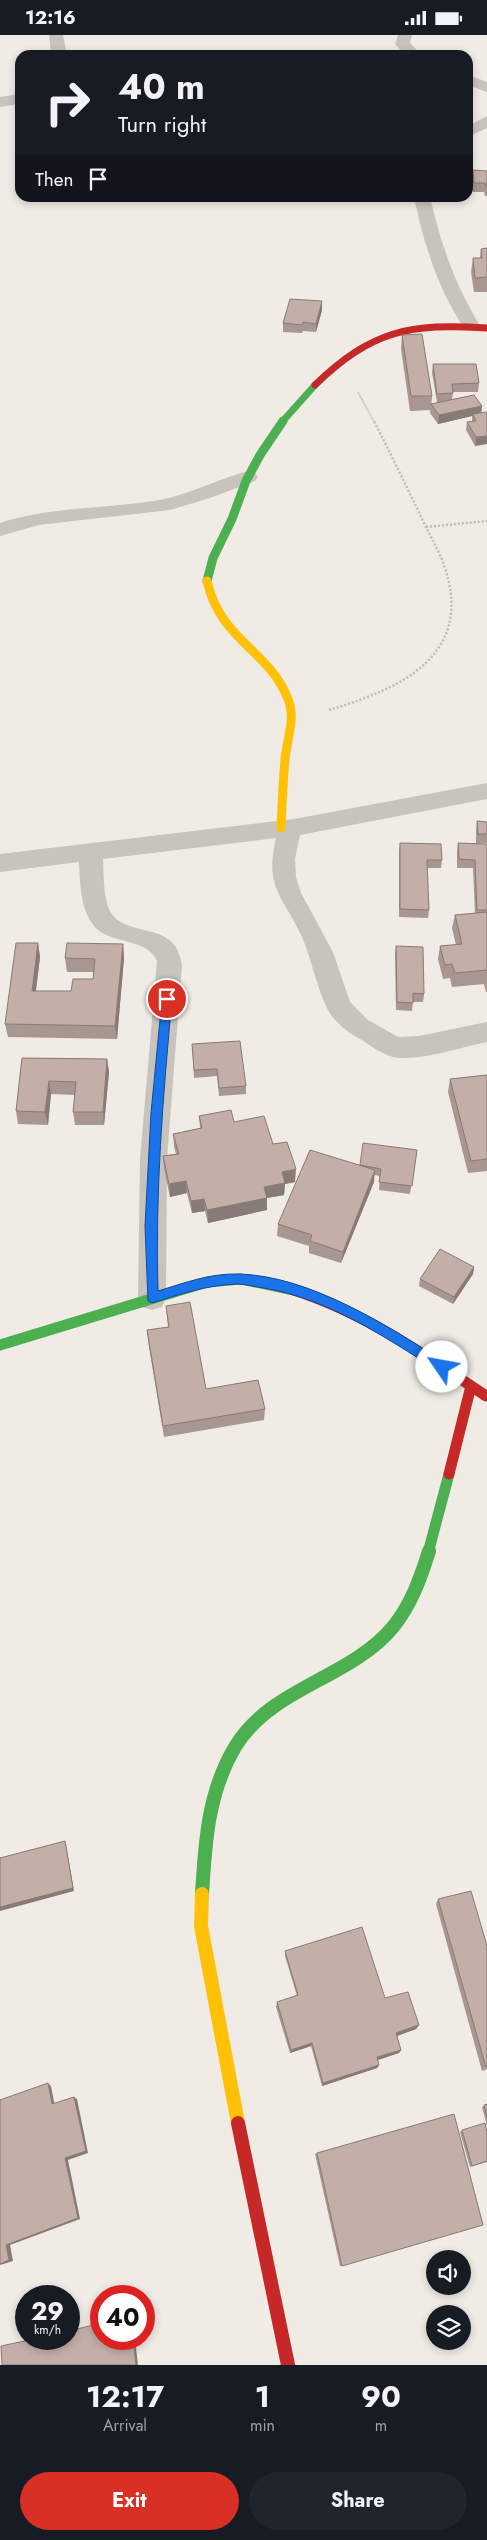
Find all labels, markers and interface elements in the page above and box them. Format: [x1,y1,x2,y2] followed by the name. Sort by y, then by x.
[25,4,76,31] text: 12:16
[118,62,205,112] text: 40 m
[35,70,100,135] icon: right
[118,108,206,140] text: Turn right
[84,165,112,193] icon: arrive
[35,166,74,193] text: Then
[146,978,188,1020] pin
[153,985,181,1013] icon: arrive
[415,1340,467,1392] position arrow
[426,2250,471,2350] map controls
[426,2250,471,2295] button: sound
[90,2285,155,2350] speed limit sign: 40
[31,2293,64,2329] text: 29
[426,2305,471,2350] button: layers
[34,2321,61,2339] text: km/h
[86,2375,164,2418] text: 12:17
[255,2375,270,2418] text: 1
[361,2375,401,2418] text: 90
[103,2414,147,2437] text: Arrival
[250,2414,275,2437] text: min
[375,2414,387,2437] text: m
[20,2472,239,2530] button: Exit
[249,2472,467,2530] button: Share

